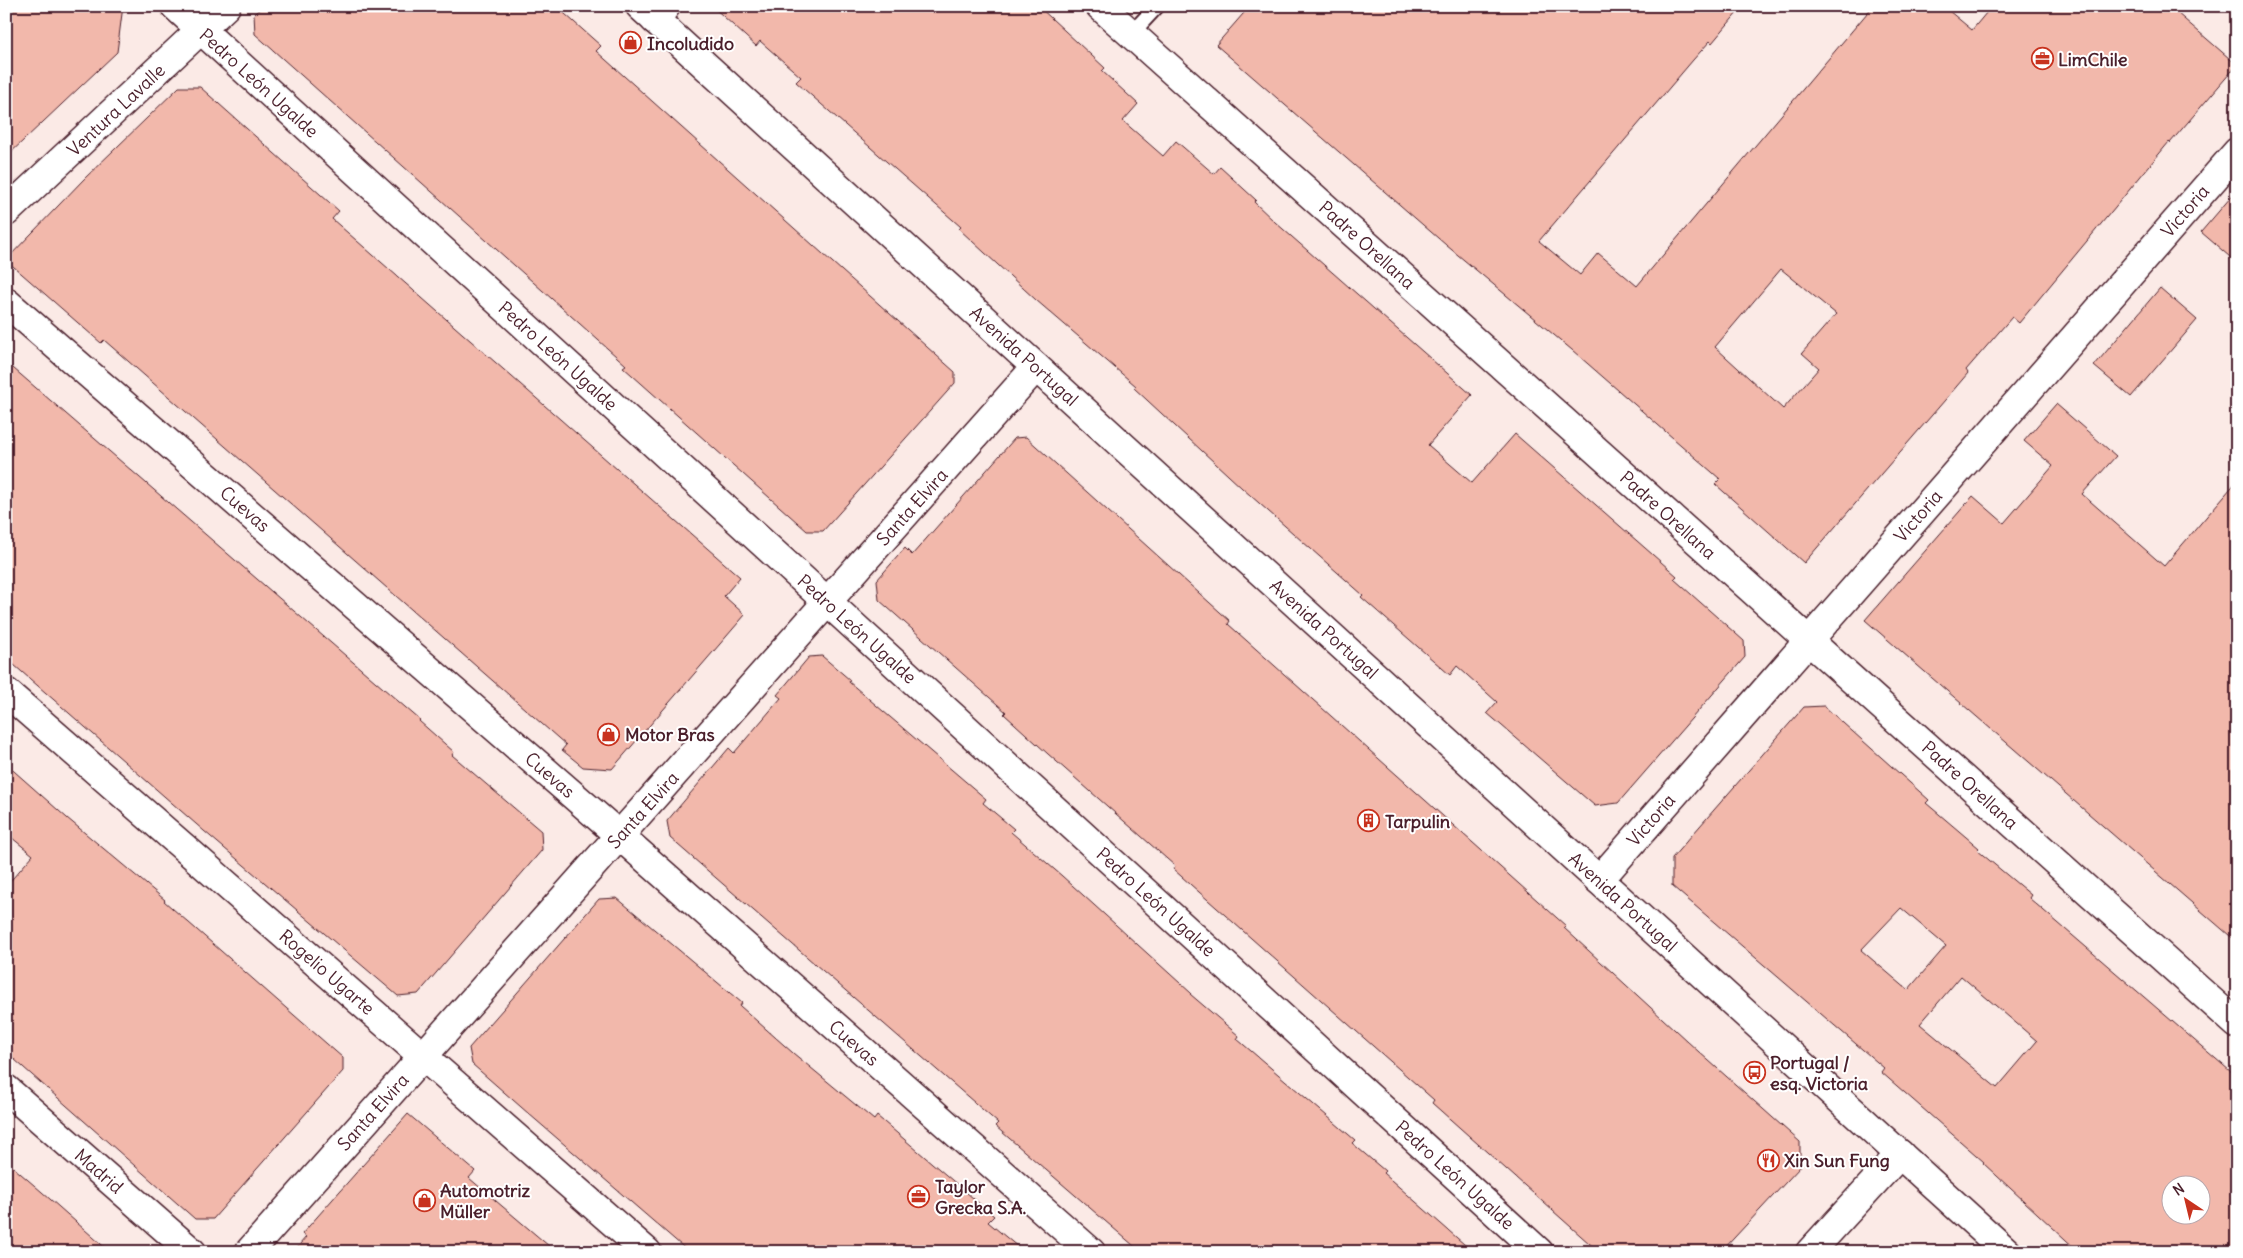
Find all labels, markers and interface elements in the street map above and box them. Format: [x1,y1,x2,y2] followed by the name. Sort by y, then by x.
[195,23,323,143] street label: Pedro León Ugalde
[619,31,643,55] shop icon: Incoludido
[647,32,734,55] place label: Incoludido
[2030,47,2054,71] office icon: LimChile
[2058,48,2128,71] place label: LimChile
[62,59,170,161] street label: Ventura Lavalle
[2156,180,2214,242] street label: Victoria
[1314,196,1420,294] street label: Padre Orellana
[494,296,622,416] street label: Pedro León Ugalde
[965,301,1083,411] street label: Avenida Portugal
[871,464,953,550] street label: Santa Elvira
[1615,466,1721,564] street label: Padre Orellana
[215,481,275,537] street label: Cuevas
[1889,485,1947,547] street label: Victoria
[793,569,921,689] street label: Pedro León Ugalde
[1265,574,1383,684] street label: Avenida Portugal
[597,722,621,746] shop icon: Motor Bras
[625,723,715,746] place label: Motor Bras
[1917,736,2023,834] street label: Padre Orellana
[520,747,580,803] street label: Cuevas
[602,767,684,853] street label: Santa Elvira
[1622,789,1680,851] street label: Victoria
[1357,809,1381,833] building icon: Tarpulin
[1385,810,1451,833] place label: Tarpulin
[1092,842,1220,962] street label: Pedro León Ugalde
[1564,847,1682,957] street label: Avenida Portugal
[275,924,379,1020] street label: Rogelio Ugarte
[824,1015,884,1071] street label: Cuevas
[1770,1051,1868,1095] place label: Portugal / esq. Victoria
[1742,1060,1766,1084] bus stop icon: Portugal / esq. Victoria
[332,1069,414,1155] street label: Santa Elvira
[1391,1115,1519,1235] street label: Pedro León Ugalde
[70,1144,128,1199] street label: Madrid
[1756,1148,1780,1172] restaurant icon: Xin Sun Fung
[1784,1149,1890,1172] place label: Xin Sun Fung
[935,1175,1027,1219] place label: Taylor Grecka S.A.
[2160,1176,2210,1226] north arrow
[440,1179,530,1223] place label: Automotriz Müller
[2169,1179,2188,1200] text: N
[907,1184,931,1208] office icon: Taylor Grecka S.A.
[412,1188,436,1212] shop icon: Automotriz Müller

